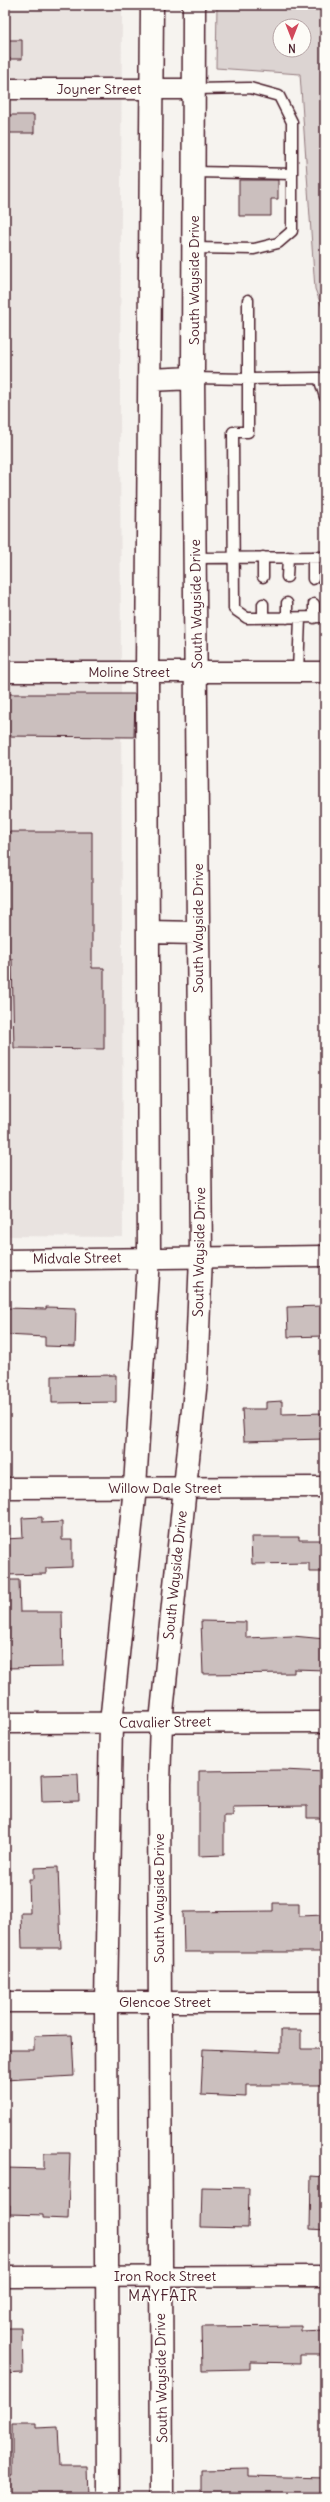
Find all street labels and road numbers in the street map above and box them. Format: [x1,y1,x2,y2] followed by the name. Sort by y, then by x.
[57,80,142,98] street label: Joyner Street
[185,215,203,345] street label: South Wayside Drive
[186,539,206,669] street label: South Wayside Drive
[88,663,170,681] street label: Moline Street
[189,863,207,993] street label: South Wayside Drive
[189,1187,209,1317] street label: South Wayside Drive
[32,1248,122,1268] street label: Midvale Street
[108,1479,222,1497] street label: Willow Dale Street
[159,1510,191,1640] street label: South Wayside Drive
[119,1712,211,1732] street label: Cavalier Street
[150,1833,168,1963] street label: South Wayside Drive
[119,1993,211,2011] street label: Glencoe Street
[114,2267,217,2285] street label: Iron Rock Street
[151,2313,171,2443] street label: South Wayside Drive

